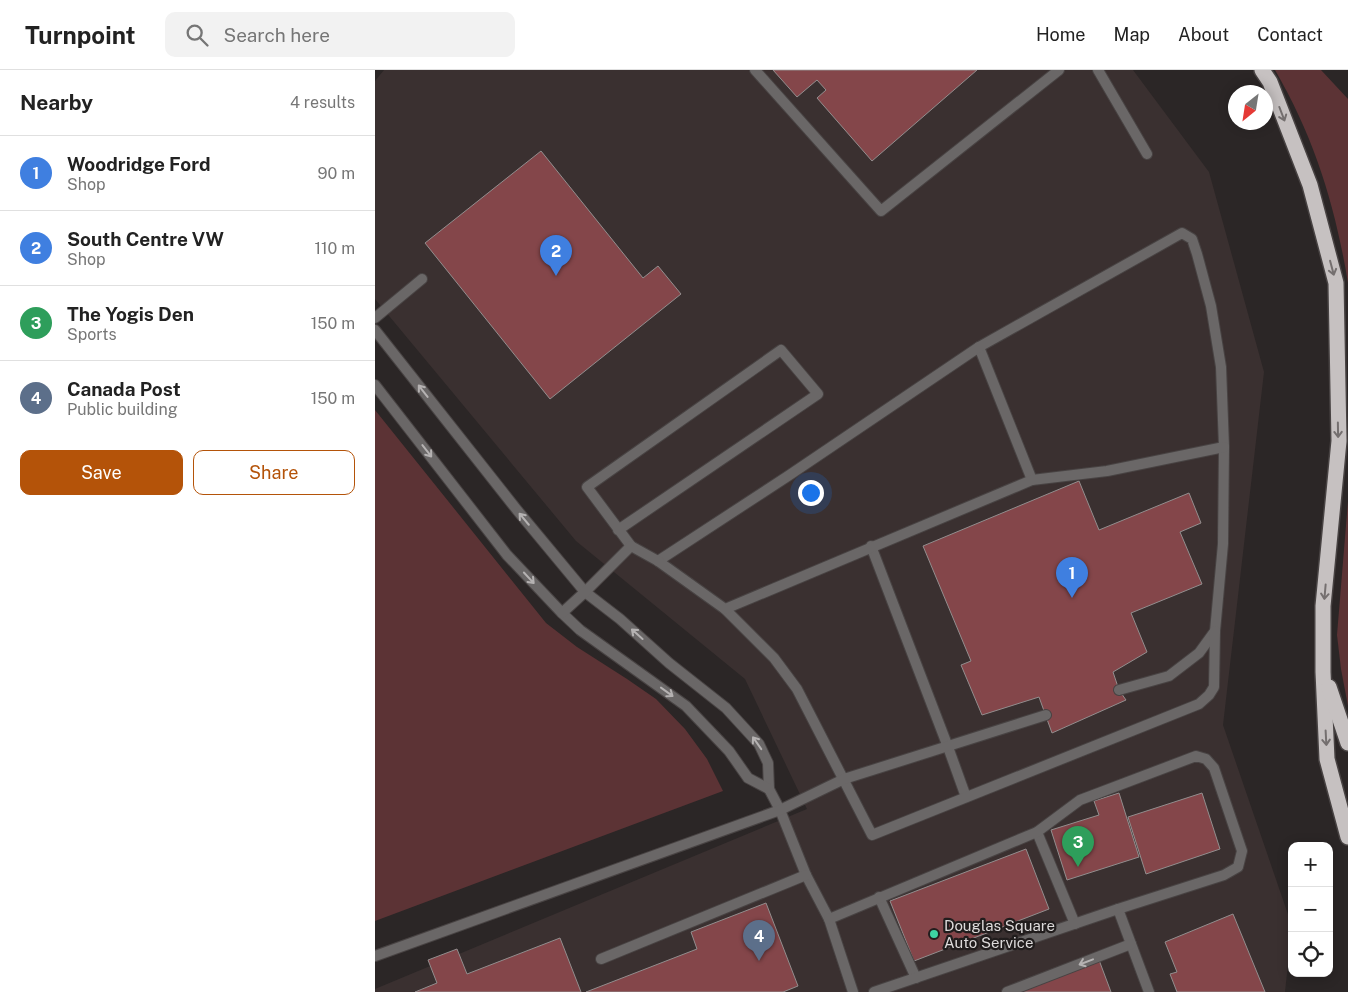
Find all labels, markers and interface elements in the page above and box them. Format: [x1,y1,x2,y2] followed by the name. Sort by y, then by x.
[165,12,515,57] search box
[25,21,135,49] text: Turnpoint
[183,21,211,49] icon: search
[223,24,330,46] text: Search here
[1036,24,1086,45] text: Home
[1114,24,1150,45] text: Map
[1178,24,1229,45] text: About
[1257,24,1323,45] text: Contact
[1228,85,1273,130] north arrow
[20,90,93,115] text: Nearby
[290,93,355,112] text: 4 results
[1278,106,1287,121] one-way arrow
[67,153,211,175] text: Woodridge Ford
[33,164,39,183] text: 1
[318,164,355,183] text: 90 m
[67,175,106,194] text: Shop
[67,228,224,250] text: South Centre VW
[540,235,572,276] pin: 2
[31,239,41,258] text: 2
[314,239,355,258] text: 110 m
[67,250,106,269] text: Shop
[1328,260,1337,276] one-way arrow
[67,303,194,325] text: The Yogis Den
[31,314,41,333] text: 3
[311,314,355,333] text: 150 m
[67,325,117,344] text: Sports
[67,378,181,400] text: Canada Post
[418,385,429,398] one-way arrow
[31,389,41,408] text: 4
[311,389,355,408] text: 150 m
[67,400,178,419] text: Public building
[1334,422,1343,438] one-way arrow
[422,444,433,457] one-way arrow
[20,450,183,495] button: Save
[193,450,355,495] button: Share
[798,480,824,506] your location
[519,512,530,525] one-way arrow
[1056,557,1088,598] pin: 1
[523,571,535,584] one-way arrow
[1320,584,1330,600] one-way arrow
[631,629,644,640] one-way arrow
[660,687,674,697] one-way arrow
[1322,729,1331,745] one-way arrow
[752,736,762,750] one-way arrow
[1062,826,1094,867] pin: 3
[1288,842,1333,977] map controls
[1288,842,1333,887] button: +
[1288,887,1333,932] button: −
[944,917,1055,951] place label: Douglas Square Auto Service
[743,920,775,961] pin: 4
[928,928,940,940] marker: Douglas Square Auto Service
[1288,932,1333,977] button: locate
[1079,958,1094,967] one-way arrow

